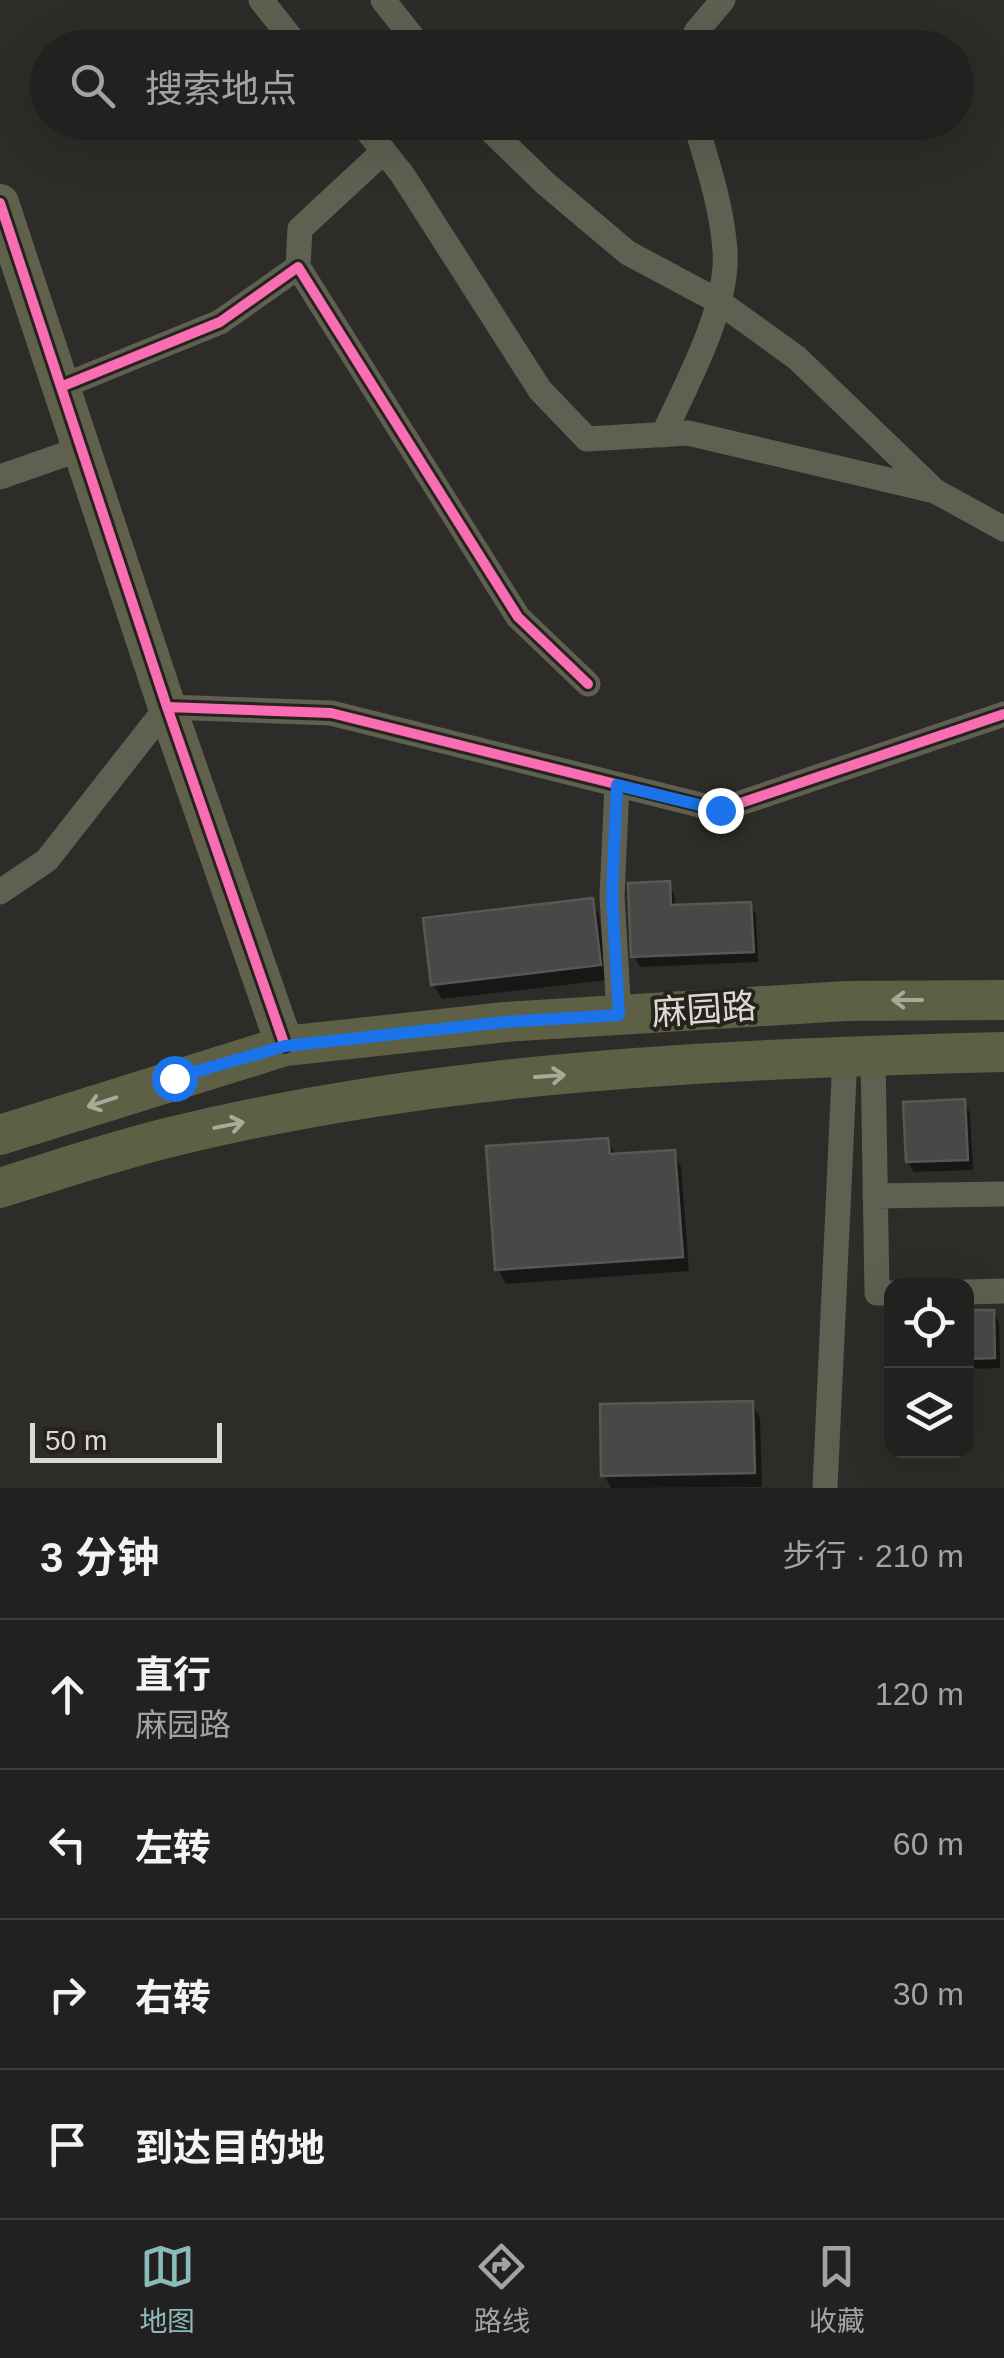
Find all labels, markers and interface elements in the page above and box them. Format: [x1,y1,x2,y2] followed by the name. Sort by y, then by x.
[30,30,974,140] search box
[65,58,120,113] icon: search
[145,68,297,110] text: 搜索地点
[698,788,744,834] route end
[650,986,758,1032] street label: 麻园路
[891,990,924,1010] one-way arrow
[152,1056,198,1102] route start
[533,1066,565,1085] one-way arrow
[86,1094,118,1112] one-way arrow
[212,1114,244,1133] one-way arrow
[884,1278,974,1458] map controls
[884,1278,974,1368] button: locate
[884,1368,974,1458] button: layers
[30,1418,222,1462] scale bar
[45,1425,107,1456] text: 50 m
[40,1534,159,1581] text: 3 分钟
[783,1538,964,1574] text: 步行 · 210 m
[135,1654,211,1696] text: 直行
[40,1667,95,1722] icon: ahead
[875,1676,964,1712] text: 120 m
[135,1707,231,1743] text: 麻园路
[40,1817,95,1872] icon: left
[893,1826,964,1862] text: 60 m
[135,1827,211,1869] text: 左转
[40,1967,95,2022] icon: right
[893,1976,964,2012] text: 30 m
[135,1977,211,2019] text: 右转
[40,2117,95,2172] icon: arrive
[135,2127,325,2169] text: 到达目的地
[139,2239,195,2339] tab: 地图
[474,2239,530,2339] tab: 路线
[809,2239,865,2339] tab: 收藏

